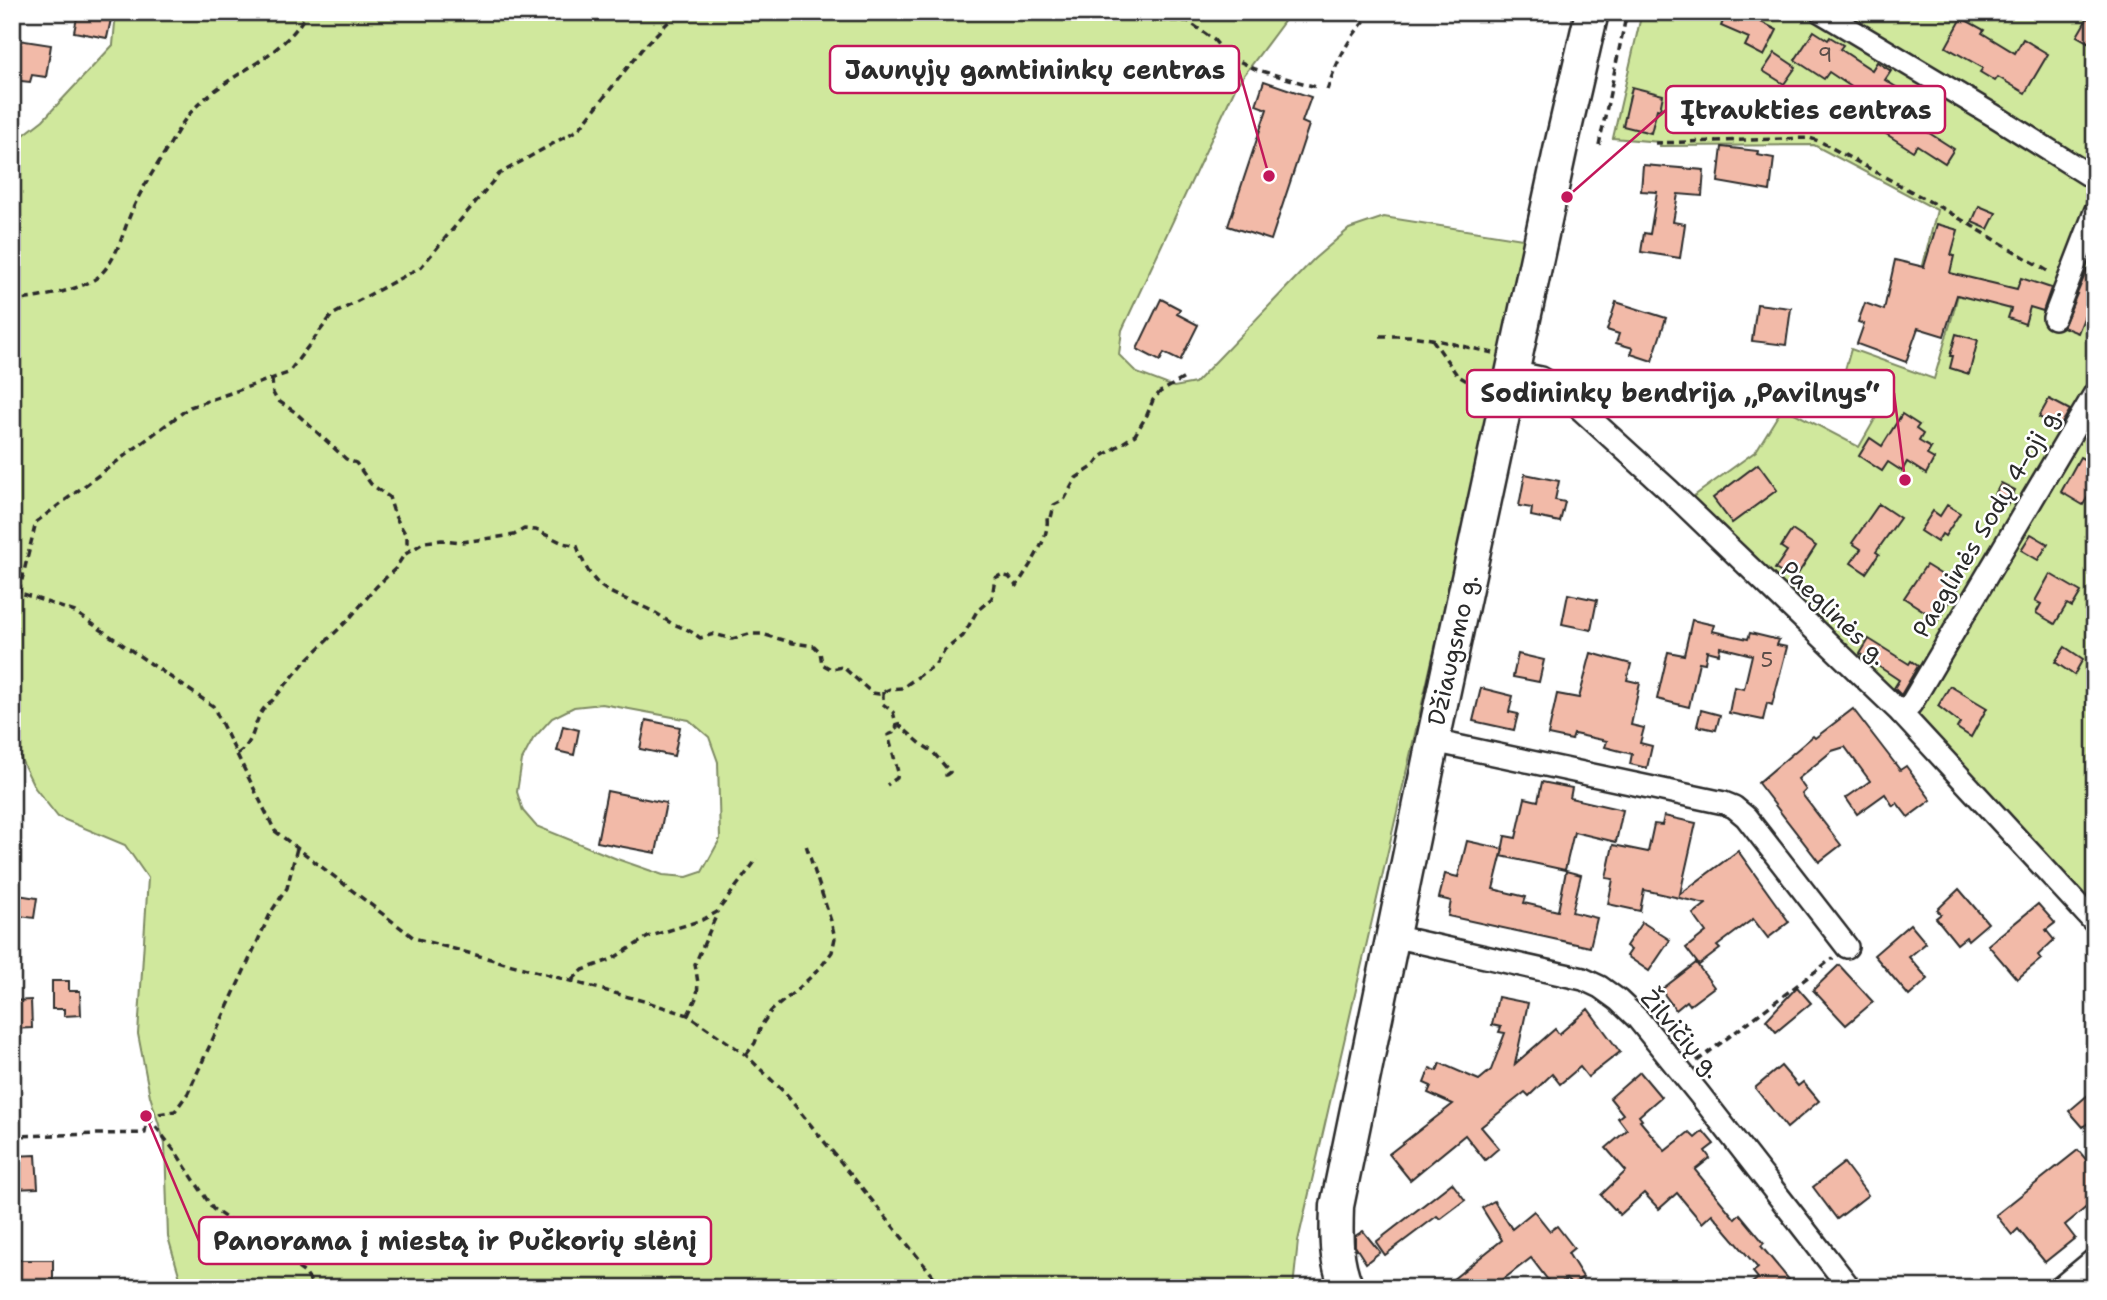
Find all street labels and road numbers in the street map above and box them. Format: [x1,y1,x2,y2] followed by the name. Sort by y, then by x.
[1905,400,2069,644] street label: Paeglinės Sodų 4-oji g.
[1773,554,1895,672] street label: Paeglinės g.
[1420,571,1486,729] street label: Džiaugsmo g.
[1634,983,1728,1085] street label: Žilvičių g.

